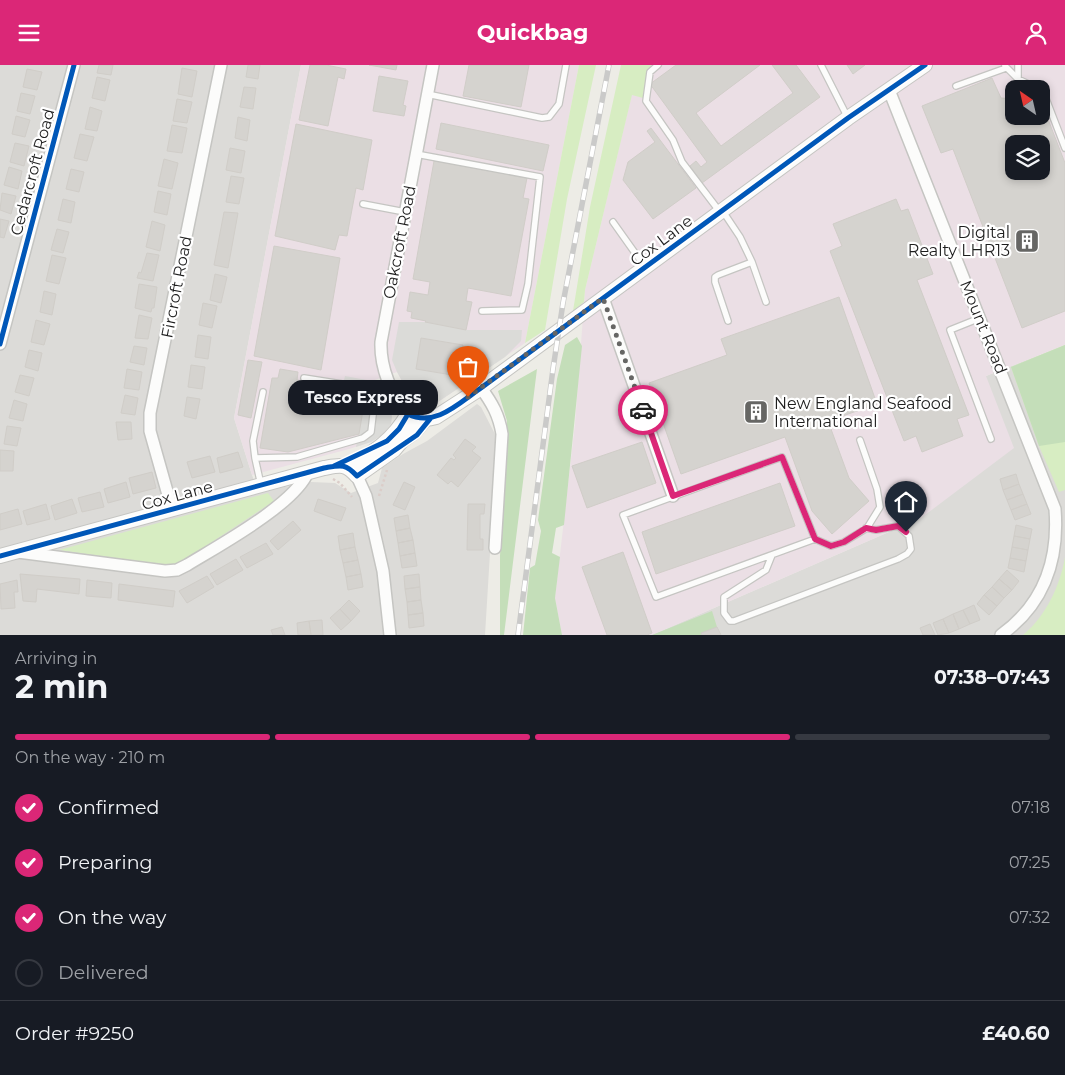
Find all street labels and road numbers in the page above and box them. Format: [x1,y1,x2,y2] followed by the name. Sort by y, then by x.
[6,107,59,238] street label: Cedarcroft Road
[379,184,420,300] street label: Oakcroft Road
[627,211,696,270] street label: Cox Lane
[157,234,196,340] street label: Fircroft Road
[956,278,1011,377] street label: Mount Road
[139,477,215,514] street label: Cox Lane

